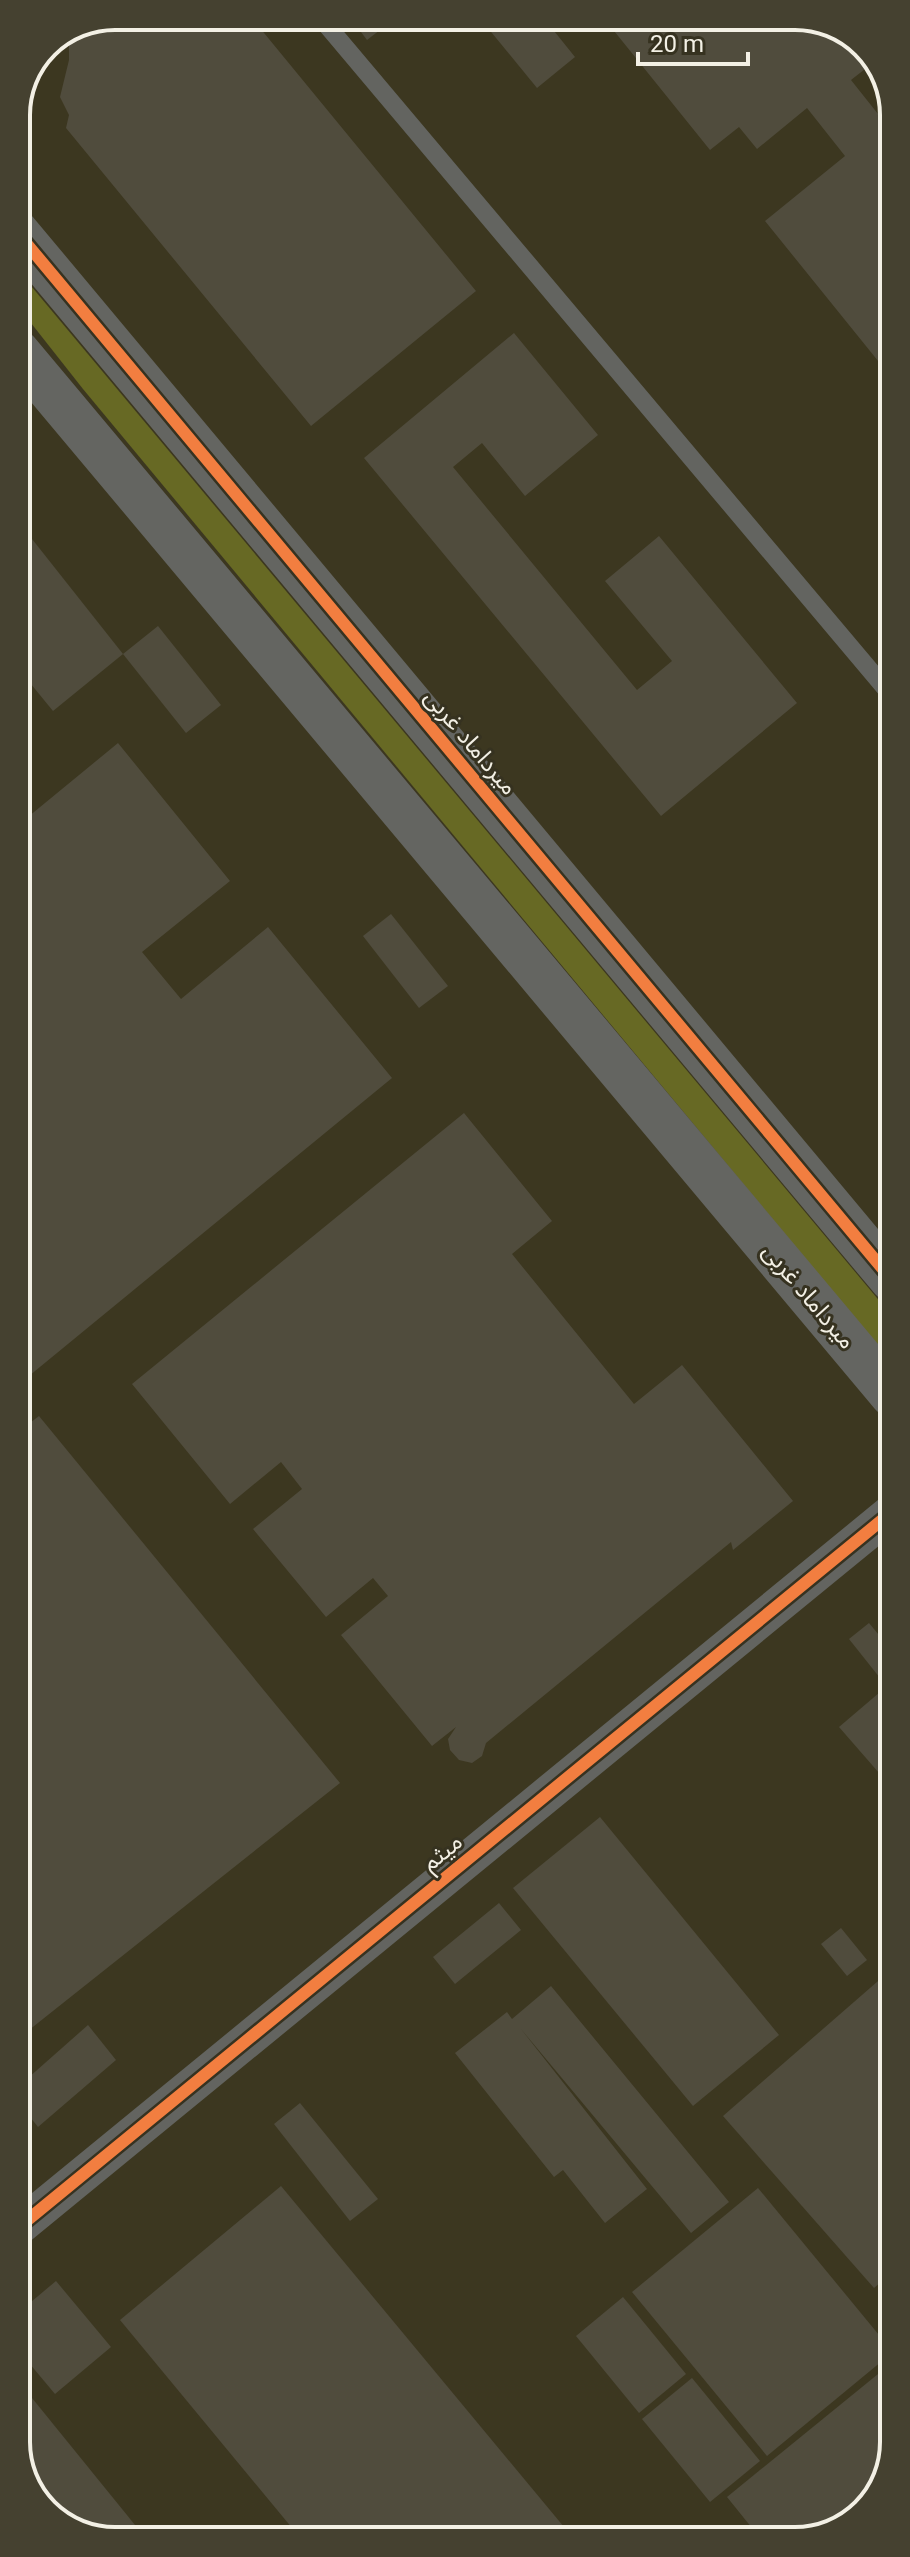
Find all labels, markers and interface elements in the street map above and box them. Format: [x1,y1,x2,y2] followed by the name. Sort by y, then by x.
[638,16,748,66] scale bar
[650,30,704,58] text: 20 m
[419,683,523,801] street label: میرداماد غربی
[757,1237,861,1355] street label: میرداماد غربی
[416,1827,470,1879] street label: میثم

